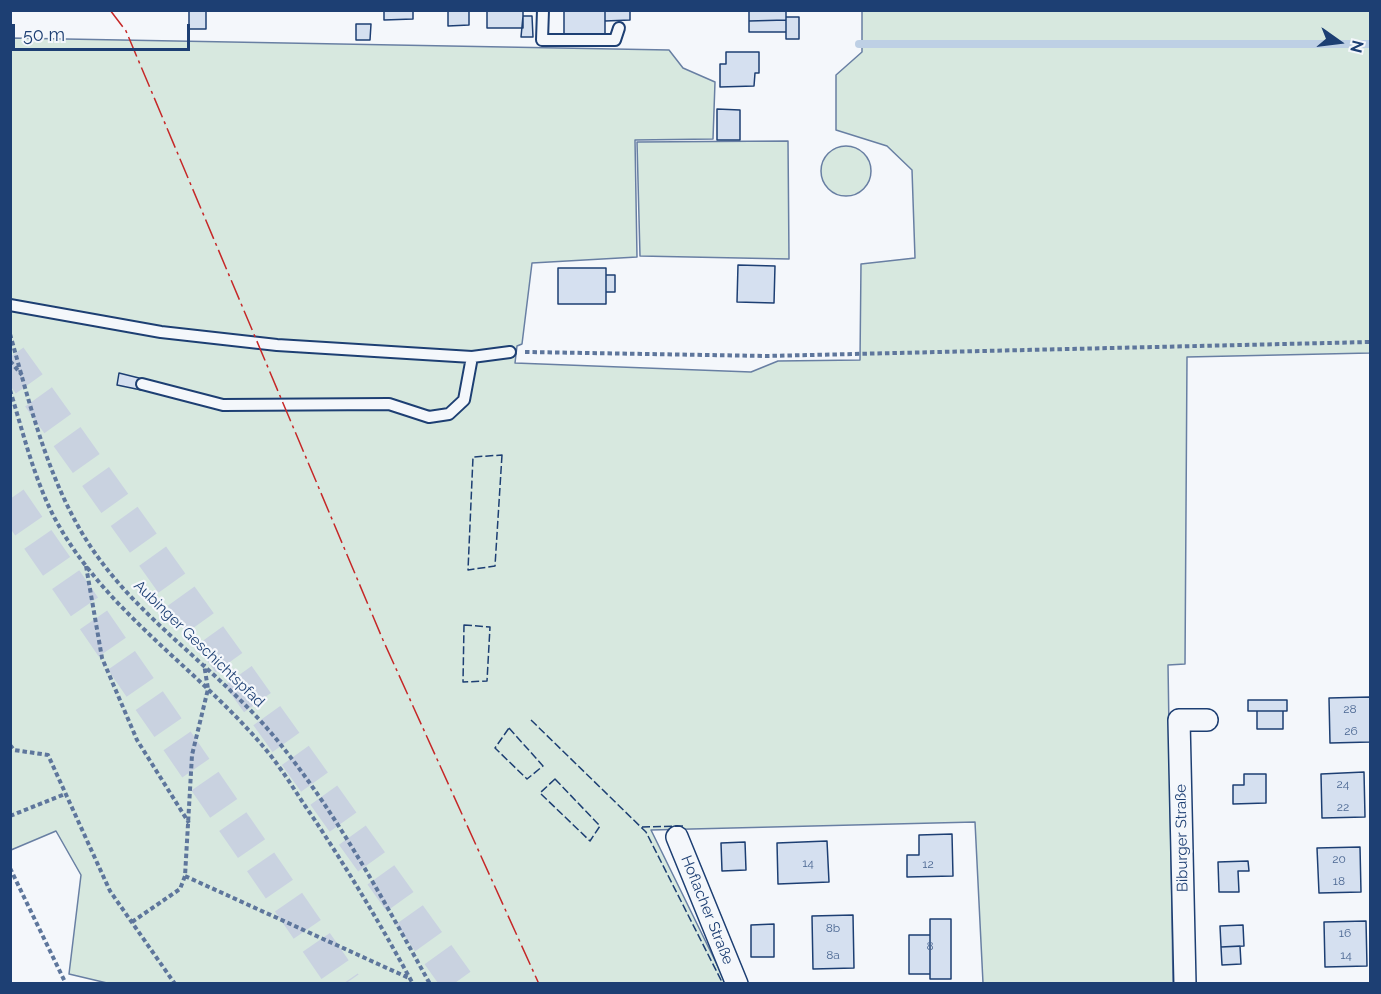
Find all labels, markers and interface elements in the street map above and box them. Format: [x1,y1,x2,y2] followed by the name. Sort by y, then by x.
[15,12,194,50] scale bar
[1309,12,1369,72] north arrow
[23,24,65,45] text: 50 m
[1346,38,1368,55] text: N
[130,577,268,711] street label: Aubinger Geschichtspfad
[1343,702,1357,716] house number: 28
[1344,724,1358,738] house number: 26
[1337,777,1349,791] house number: 24
[1172,784,1192,892] street label: Biburger Straße
[1337,800,1349,814] house number: 22
[1332,852,1346,866] house number: 20
[677,853,737,967] street label: Hoflacher Straße
[802,856,814,870] house number: 14
[922,857,934,871] house number: 12
[1333,874,1345,888] house number: 18
[826,921,840,935] house number: 8b
[1339,926,1351,940] house number: 16
[926,939,934,953] house number: 8
[826,948,840,962] house number: 8a
[1340,948,1352,962] house number: 14

